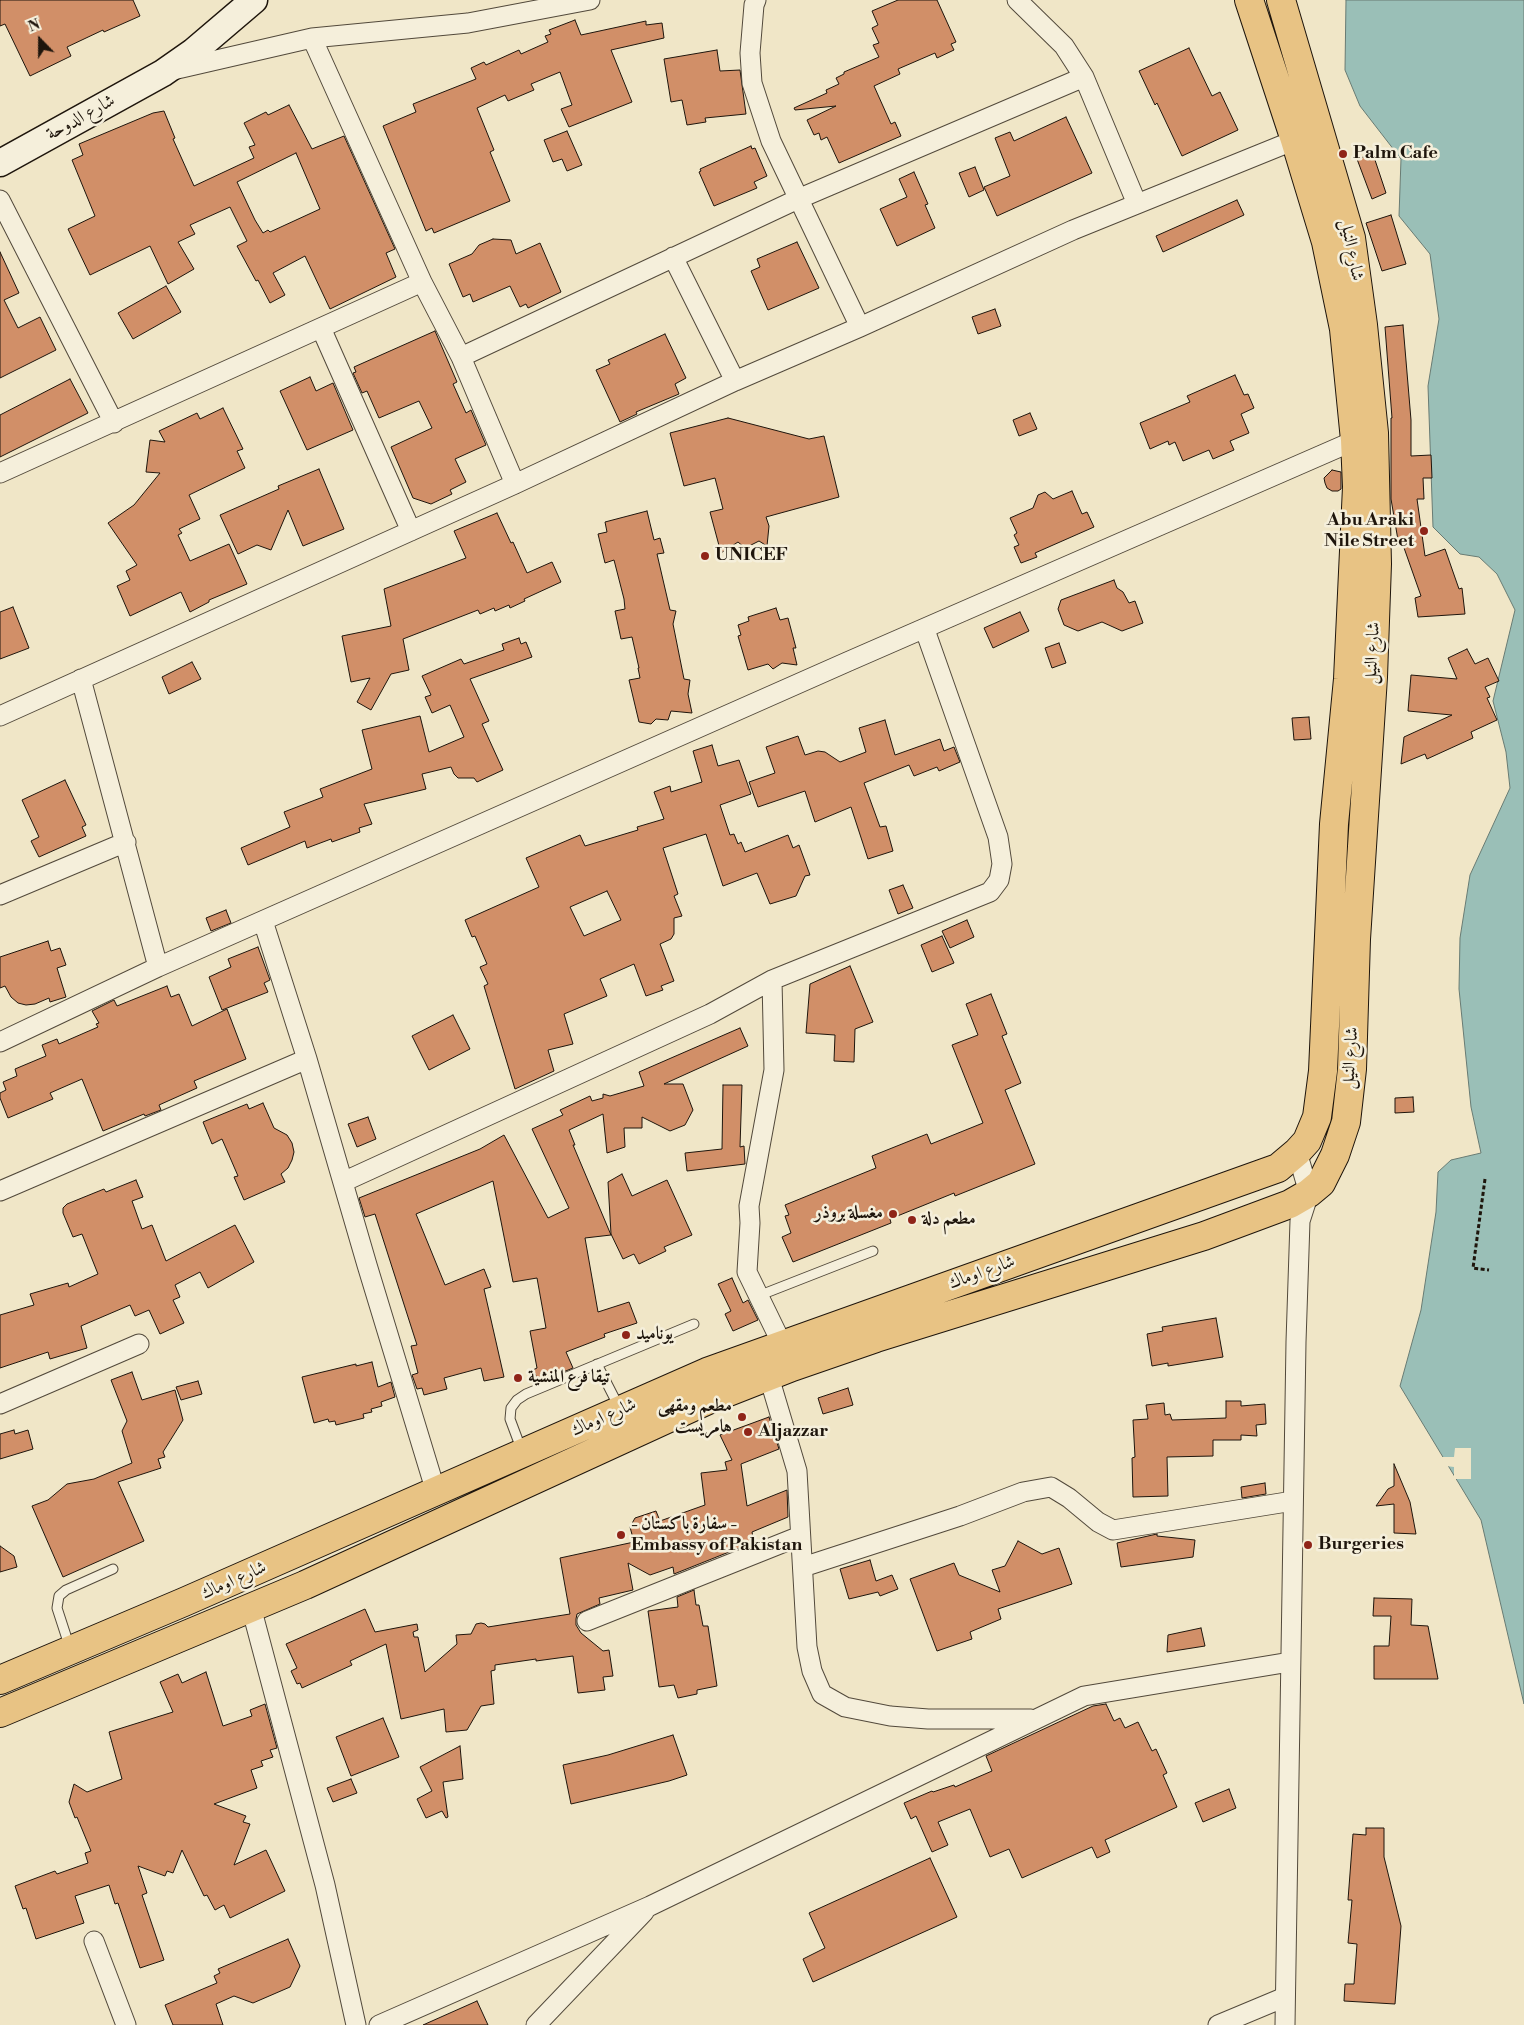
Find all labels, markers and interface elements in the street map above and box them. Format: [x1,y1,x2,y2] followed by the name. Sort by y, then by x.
[15,15,65,65] north arrow
[26,16,43,37] text: N
[43,90,119,146] street label: شارع الدوحة
[1353,143,1438,165] place label: Palm Cafe
[1337,148,1349,160] marker: Palm Cafe
[1334,217,1368,283] street label: شارع النيل
[1324,510,1414,552] place label: Abu Araki Nile Street
[1418,525,1430,537] marker: Abu Araki Nile Street
[715,545,788,567] place label: UNICEF
[699,550,711,562] marker: UNICEF
[1361,621,1385,685] street label: شارع النيل
[1338,1026,1364,1090] street label: شارع النيل
[815,1203,883,1225] place label: مغسلة بروذر
[887,1208,899,1220] marker: مغسلة بروذر
[922,1209,976,1231] place label: مطعم دلة
[906,1214,918,1226] marker: مطعم دلة
[946,1251,1018,1295] street label: شارع اوماك
[636,1324,673,1346] place label: يوناميد
[620,1329,632,1341] marker: يوناميد
[528,1367,611,1389] place label: تيقا فرع المنشية
[512,1372,524,1384] marker: تيقا فرع المنشية
[568,1394,640,1442] street label: شارع اوماك
[658,1396,732,1438] place label: مطعم ومقهى هامريست
[736,1411,748,1423] marker: مطعم ومقهى هامريست
[758,1421,828,1443] place label: Aljazzar
[742,1426,754,1438] marker: Aljazzar
[631,1514,802,1556] place label: - سفارة باكستان - Embassy of Pakistan
[615,1529,627,1541] marker: - سفارة باكستان - Embassy of Pakistan
[1318,1534,1404,1556] place label: Burgeries
[1302,1539,1314,1551] marker: Burgeries
[198,1557,270,1605] street label: شارع اوماك

